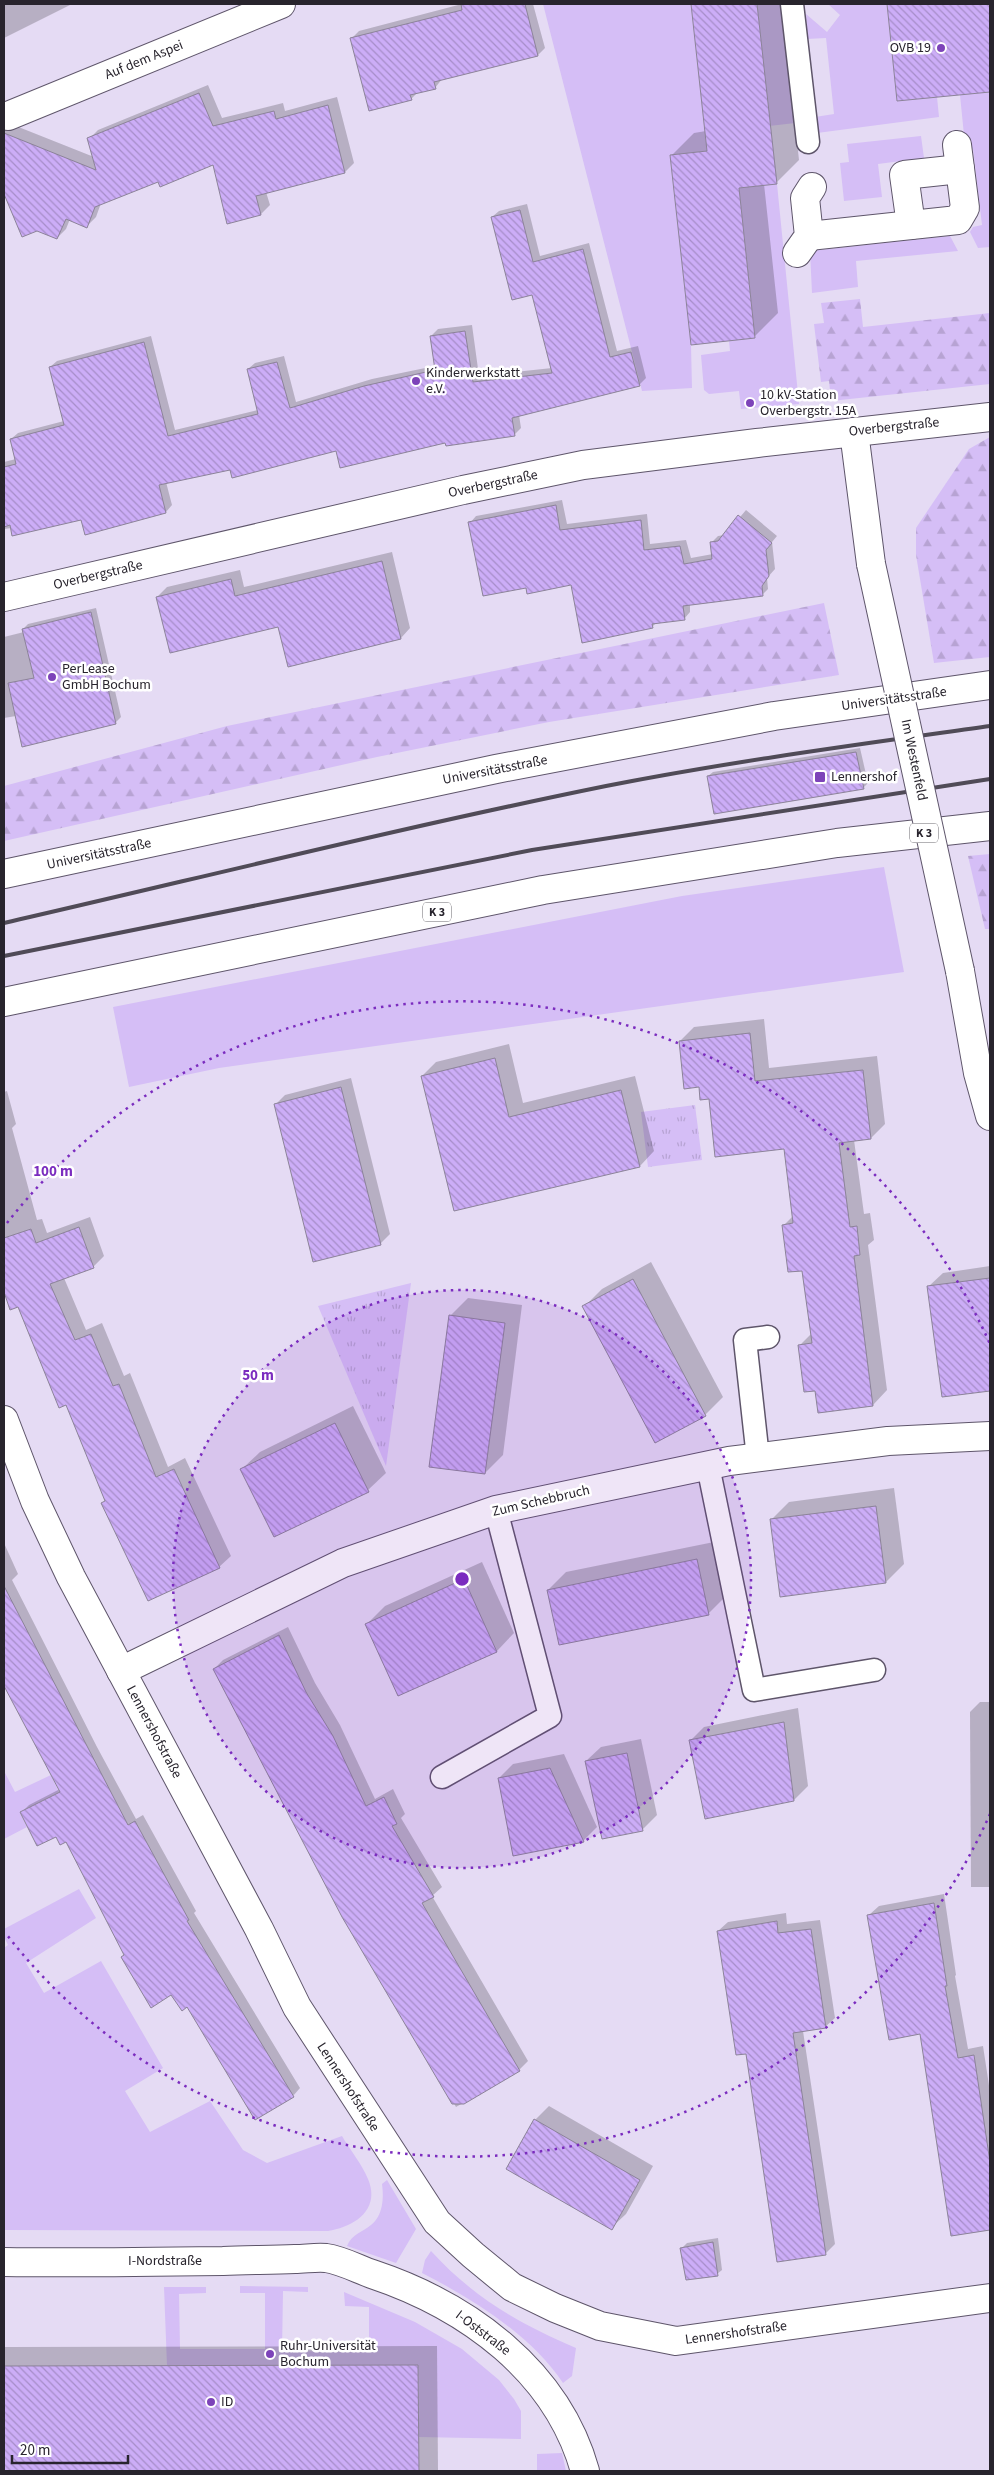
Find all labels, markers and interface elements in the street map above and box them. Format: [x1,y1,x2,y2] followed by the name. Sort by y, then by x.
[102,35,186,85] street label: Auf dem Aspei
[890,38,931,58] place label: OVB 19
[935,42,947,54] marker: OVB 19
[426,363,520,399] place label: Kinderwerkstatt e.V.
[410,375,422,387] marker: Kinderwerkstatt e.V.
[760,385,857,421] place label: 10 kV-Station Overbergstr. 15A
[744,397,756,409] marker: 10 kV-Station Overbergstr. 15A
[848,412,940,442] street label: Overbergstraße
[446,465,540,503] street label: Overbergstraße
[51,555,145,595] street label: Overbergstraße
[62,659,151,695] place label: PerLease GmbH Bochum
[46,671,58,683] marker: PerLease GmbH Bochum
[840,682,948,716] street label: Universitätsstraße
[896,717,932,803] street label: Im Westenfeld
[441,750,549,790] street label: Universitätsstraße
[831,767,898,787] place label: Lennershof
[813,770,827,784] marker: Lennershof
[910,824,938,842] road number: K 3
[45,833,153,875] street label: Universitätsstraße
[423,902,451,922] road number: K 3
[33,1161,73,1182] text: 100 m
[242,1365,274,1386] text: 50 m
[490,1480,592,1522] street label: Zum Schebbruch
[453,1570,471,1588] centre of rings
[121,1682,187,1782] street label: Lennershofstraße
[312,2039,384,2136] street label: Lennershofstraße
[128,2251,202,2271] street label: I-Nordstraße
[451,2306,515,2360] street label: I-Oststraße
[684,2316,788,2350] street label: Lennershofstraße
[280,2336,376,2372] place label: Ruhr-Universität Bochum
[264,2348,276,2360] marker: Ruhr-Universität Bochum
[221,2392,233,2412] place label: ID
[205,2396,217,2408] marker: ID
[12,2432,129,2464] scale bar
[20,2440,50,2461] text: 20 m

